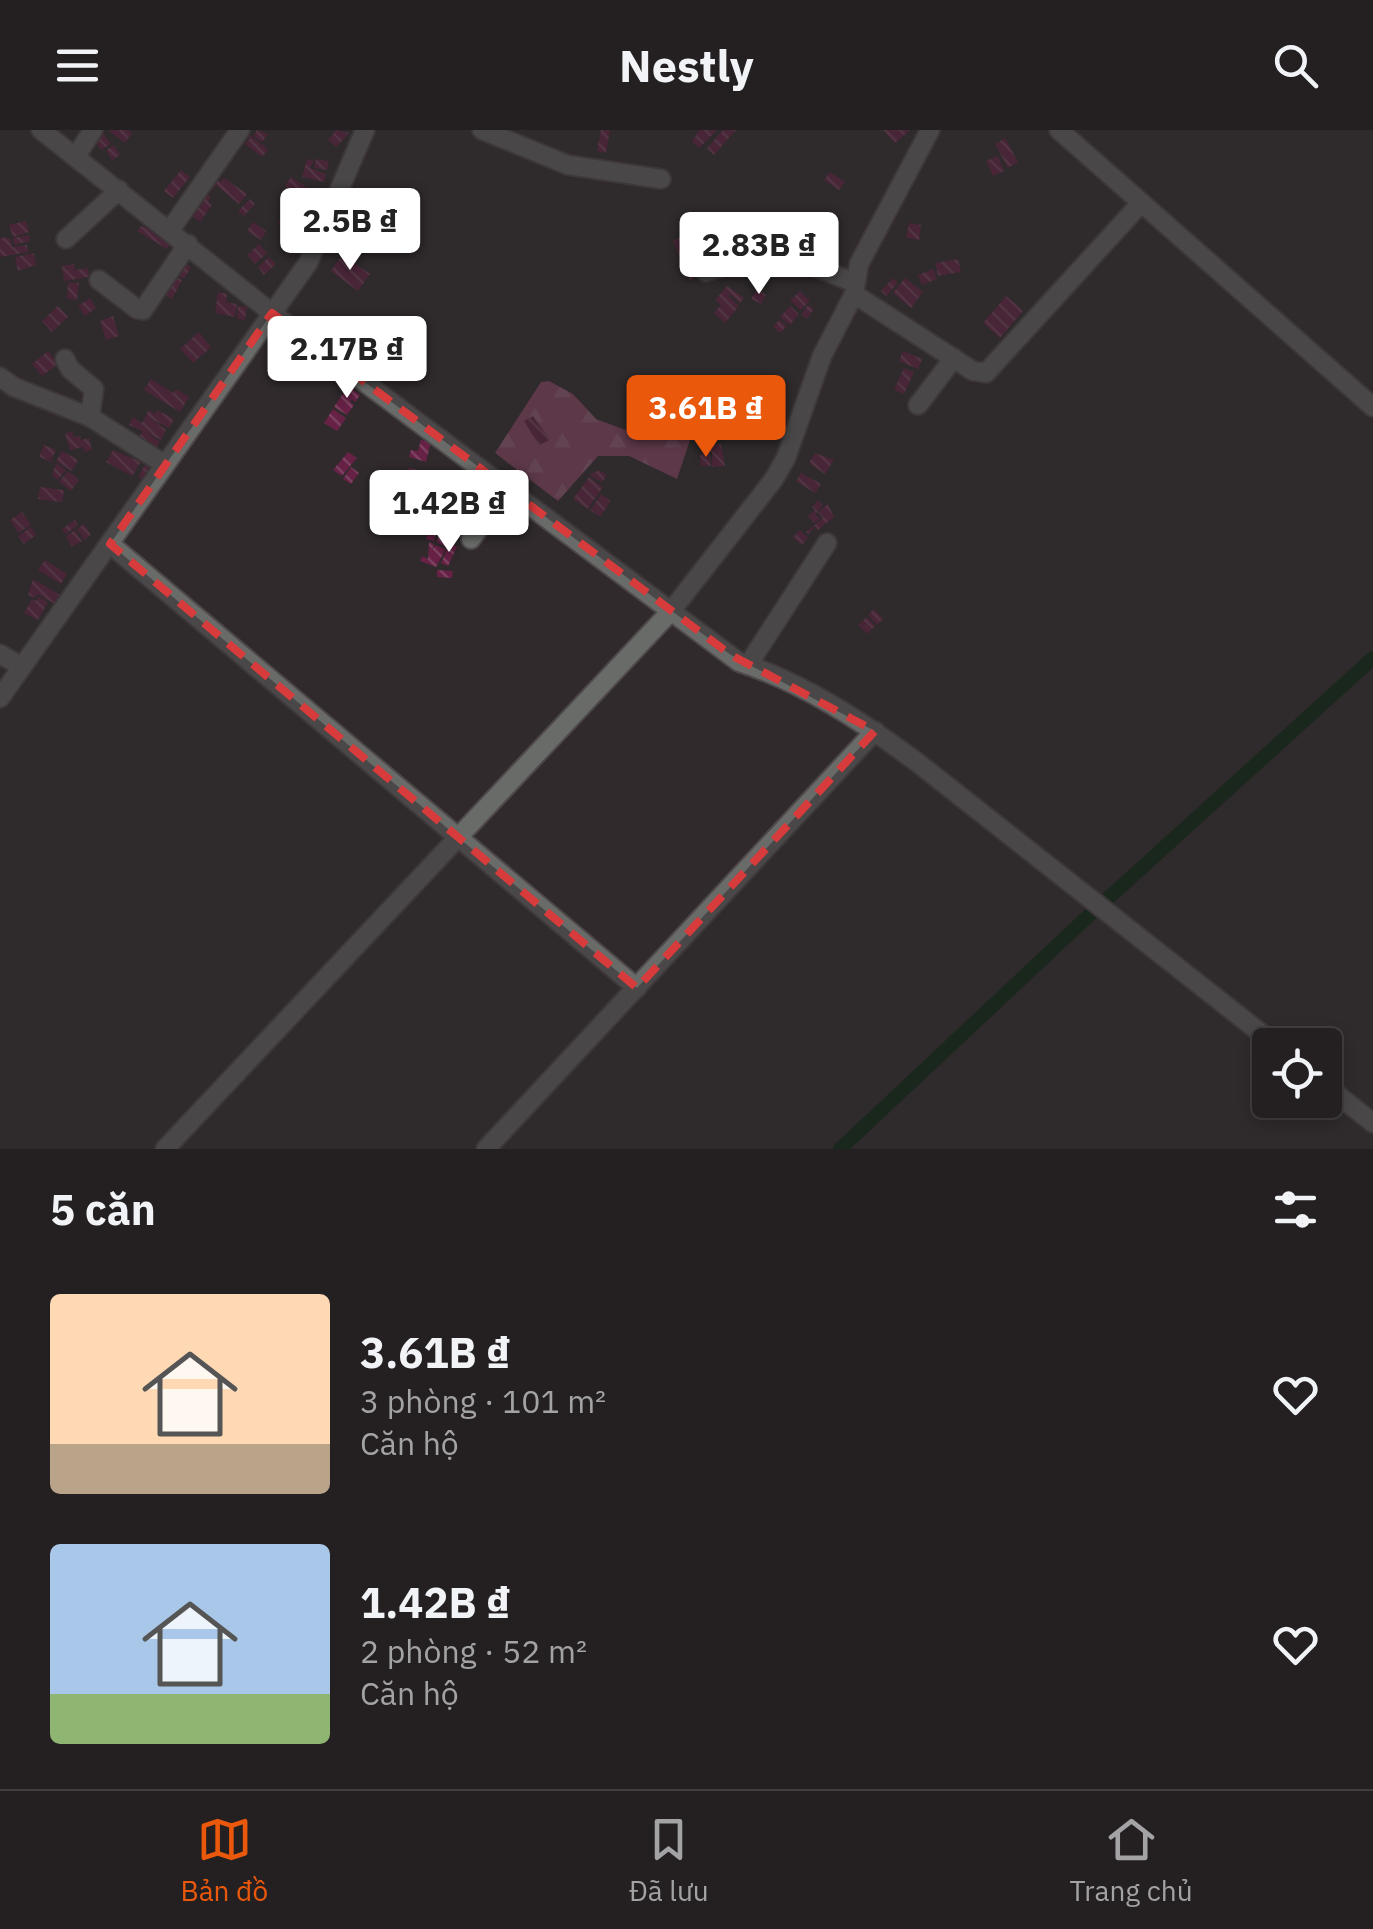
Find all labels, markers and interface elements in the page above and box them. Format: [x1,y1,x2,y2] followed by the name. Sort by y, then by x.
[619,36,754,94] text: Nestly
[50,38,105,93] icon: menu
[1268,38,1323,93] icon: search
[269,188,431,273] pin: 2.5B ₫
[302,199,398,241] text: 2.5B ₫
[667,212,851,297] pin: 2.83B ₫
[702,223,816,265] text: 2.83B ₫
[255,316,439,401] pin: 2.17B ₫
[290,327,404,369] text: 2.17B ₫
[614,375,798,460] pin: 3.61B ₫
[649,386,763,428] text: 3.61B ₫
[357,470,541,555] pin: 1.42B ₫
[392,481,506,523] text: 1.42B ₫
[1252,1028,1342,1118] map controls
[1252,1028,1342,1118] button: locate
[50,1182,156,1237] text: 5 căn
[1268,1182,1323,1237] icon: filters
[360,1325,511,1380] text: 3.61B ₫
[130,1334,250,1454] icon: home
[1268,1367,1323,1422] icon: heart
[360,1380,606,1422] text: 3 phòng · 101 m²
[360,1422,459,1464] text: Căn hộ
[360,1575,511,1630] text: 1.42B ₫
[130,1584,250,1704] icon: home
[1268,1617,1323,1672] icon: heart
[360,1630,587,1672] text: 2 phòng · 52 m²
[360,1672,459,1714] text: Căn hộ
[180,1812,268,1909] tab: Bản đồ
[629,1812,709,1909] tab: Đã lưu
[1070,1812,1193,1909] tab: Trang chủ

